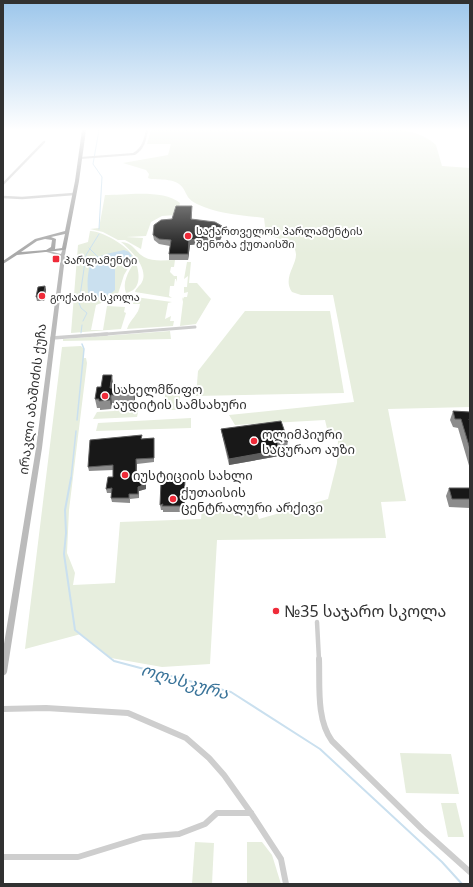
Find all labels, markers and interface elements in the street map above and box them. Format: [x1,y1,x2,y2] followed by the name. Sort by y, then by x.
[196,223,363,251] place label: საქართველოს პარლამენტის შენობა ქუთაისში
[183,231,193,241] marker: საქართველოს პარლამენტის შენობა ქუთაისში
[64,252,137,267] place label: პარლამენტი
[51,254,61,264] marker: პარლამენტი
[50,289,140,304] place label: გოქაძის სკოლა
[37,291,47,301] marker: გოქაძის სკოლა
[14,323,50,475] street label: ირაკლი აბაშიძის ქუჩა
[113,380,247,413] place label: სახელმწიფო აუდიტის სამსახური
[100,391,110,401] marker: სახელმწიფო აუდიტის სამსახური
[262,425,355,458] place label: ოლიმპიური საცურაო აუზი
[249,436,259,446] marker: ოლიმპიური საცურაო აუზი
[133,466,253,484] place label: იუსტიციის სახლი
[120,470,130,480] marker: იუსტიციის სახლი
[181,483,323,516] place label: ქუთაისის ცენტრალური არქივი
[168,494,178,504] marker: ქუთაისის ცენტრალური არქივი
[284,600,446,622] place label: №35 საჯარო სკოლა
[271,606,281,616] marker: №35 საჯარო სკოლა
[139,658,232,705] water label: ოღასკურა

